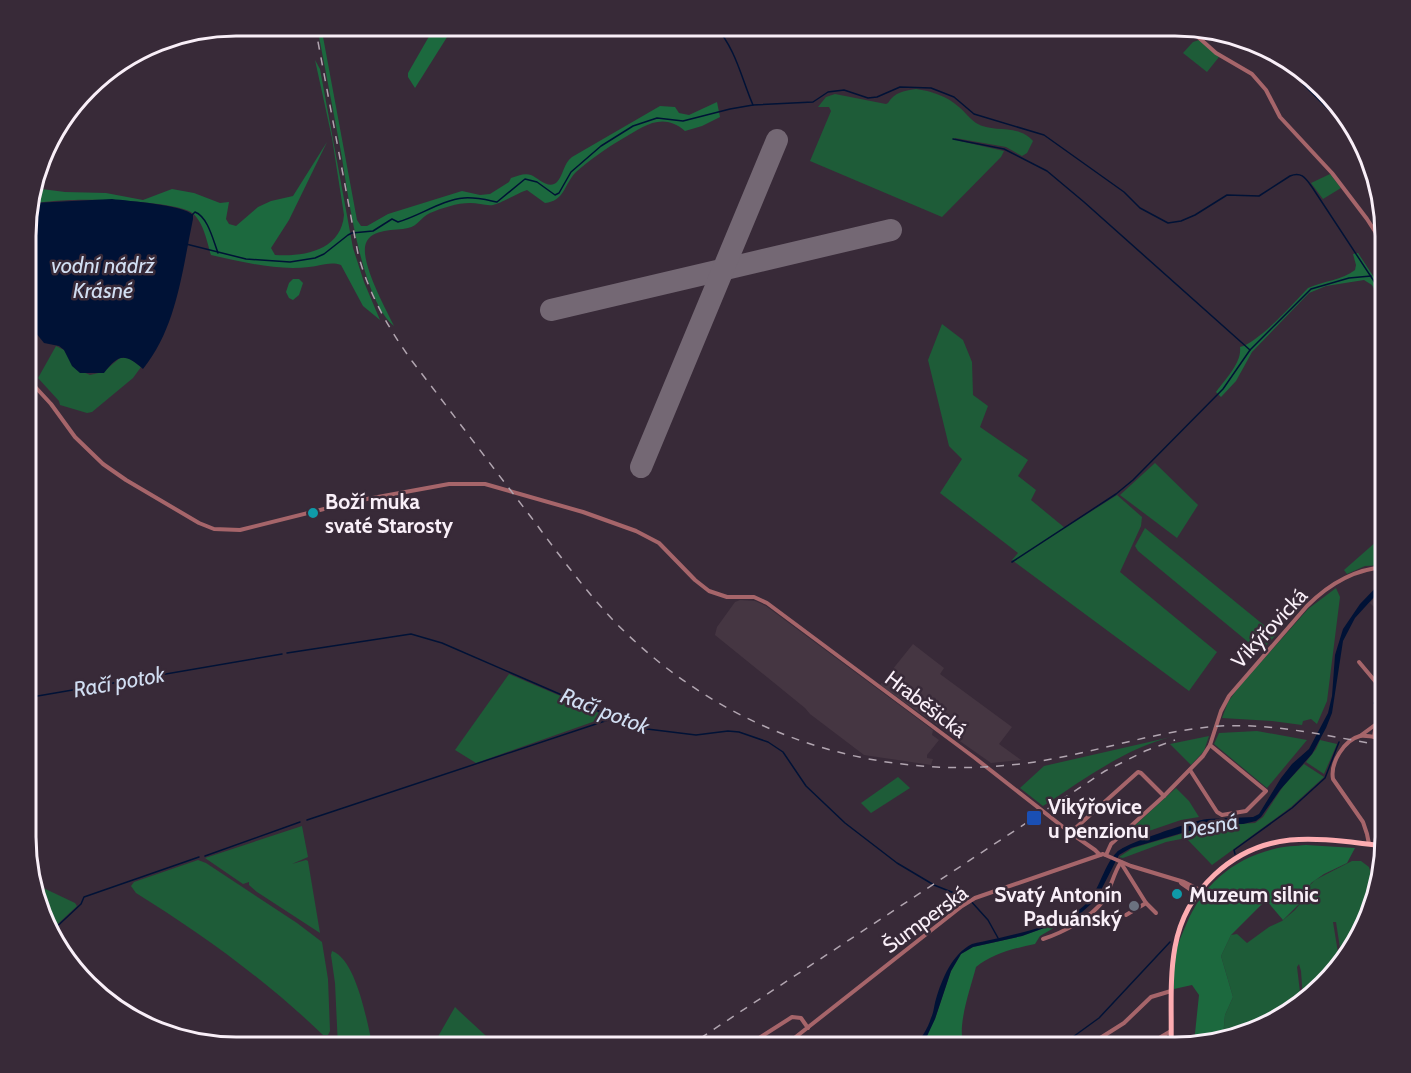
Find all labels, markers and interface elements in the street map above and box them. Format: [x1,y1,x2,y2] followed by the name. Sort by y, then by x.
[51,252,155,304] water label: vodní nádrž Krásné
[325,489,454,538] place label: Boží muka svaté Starosty
[306,506,320,520] marker: Boží muka svaté Starosty
[1226,583,1312,673] street label: Vikýřovická
[71,661,168,703] water label: Račí potok
[880,665,972,743] street label: Hraběšická
[557,682,654,740] water label: Račí potok
[1048,794,1149,843] place label: Vikýřovice u penzionu
[1180,808,1240,844] water label: Desná
[1025,809,1043,827] marker: Vikýřovice u penzionu
[878,880,972,958] street label: Šumperská
[994,882,1123,931] place label: Svatý Antonín Paduánský
[1189,882,1319,907] place label: Muzeum silnic
[1170,887,1184,901] marker: Muzeum silnic
[1127,899,1141,913] marker: Svatý Antonín Paduánský

